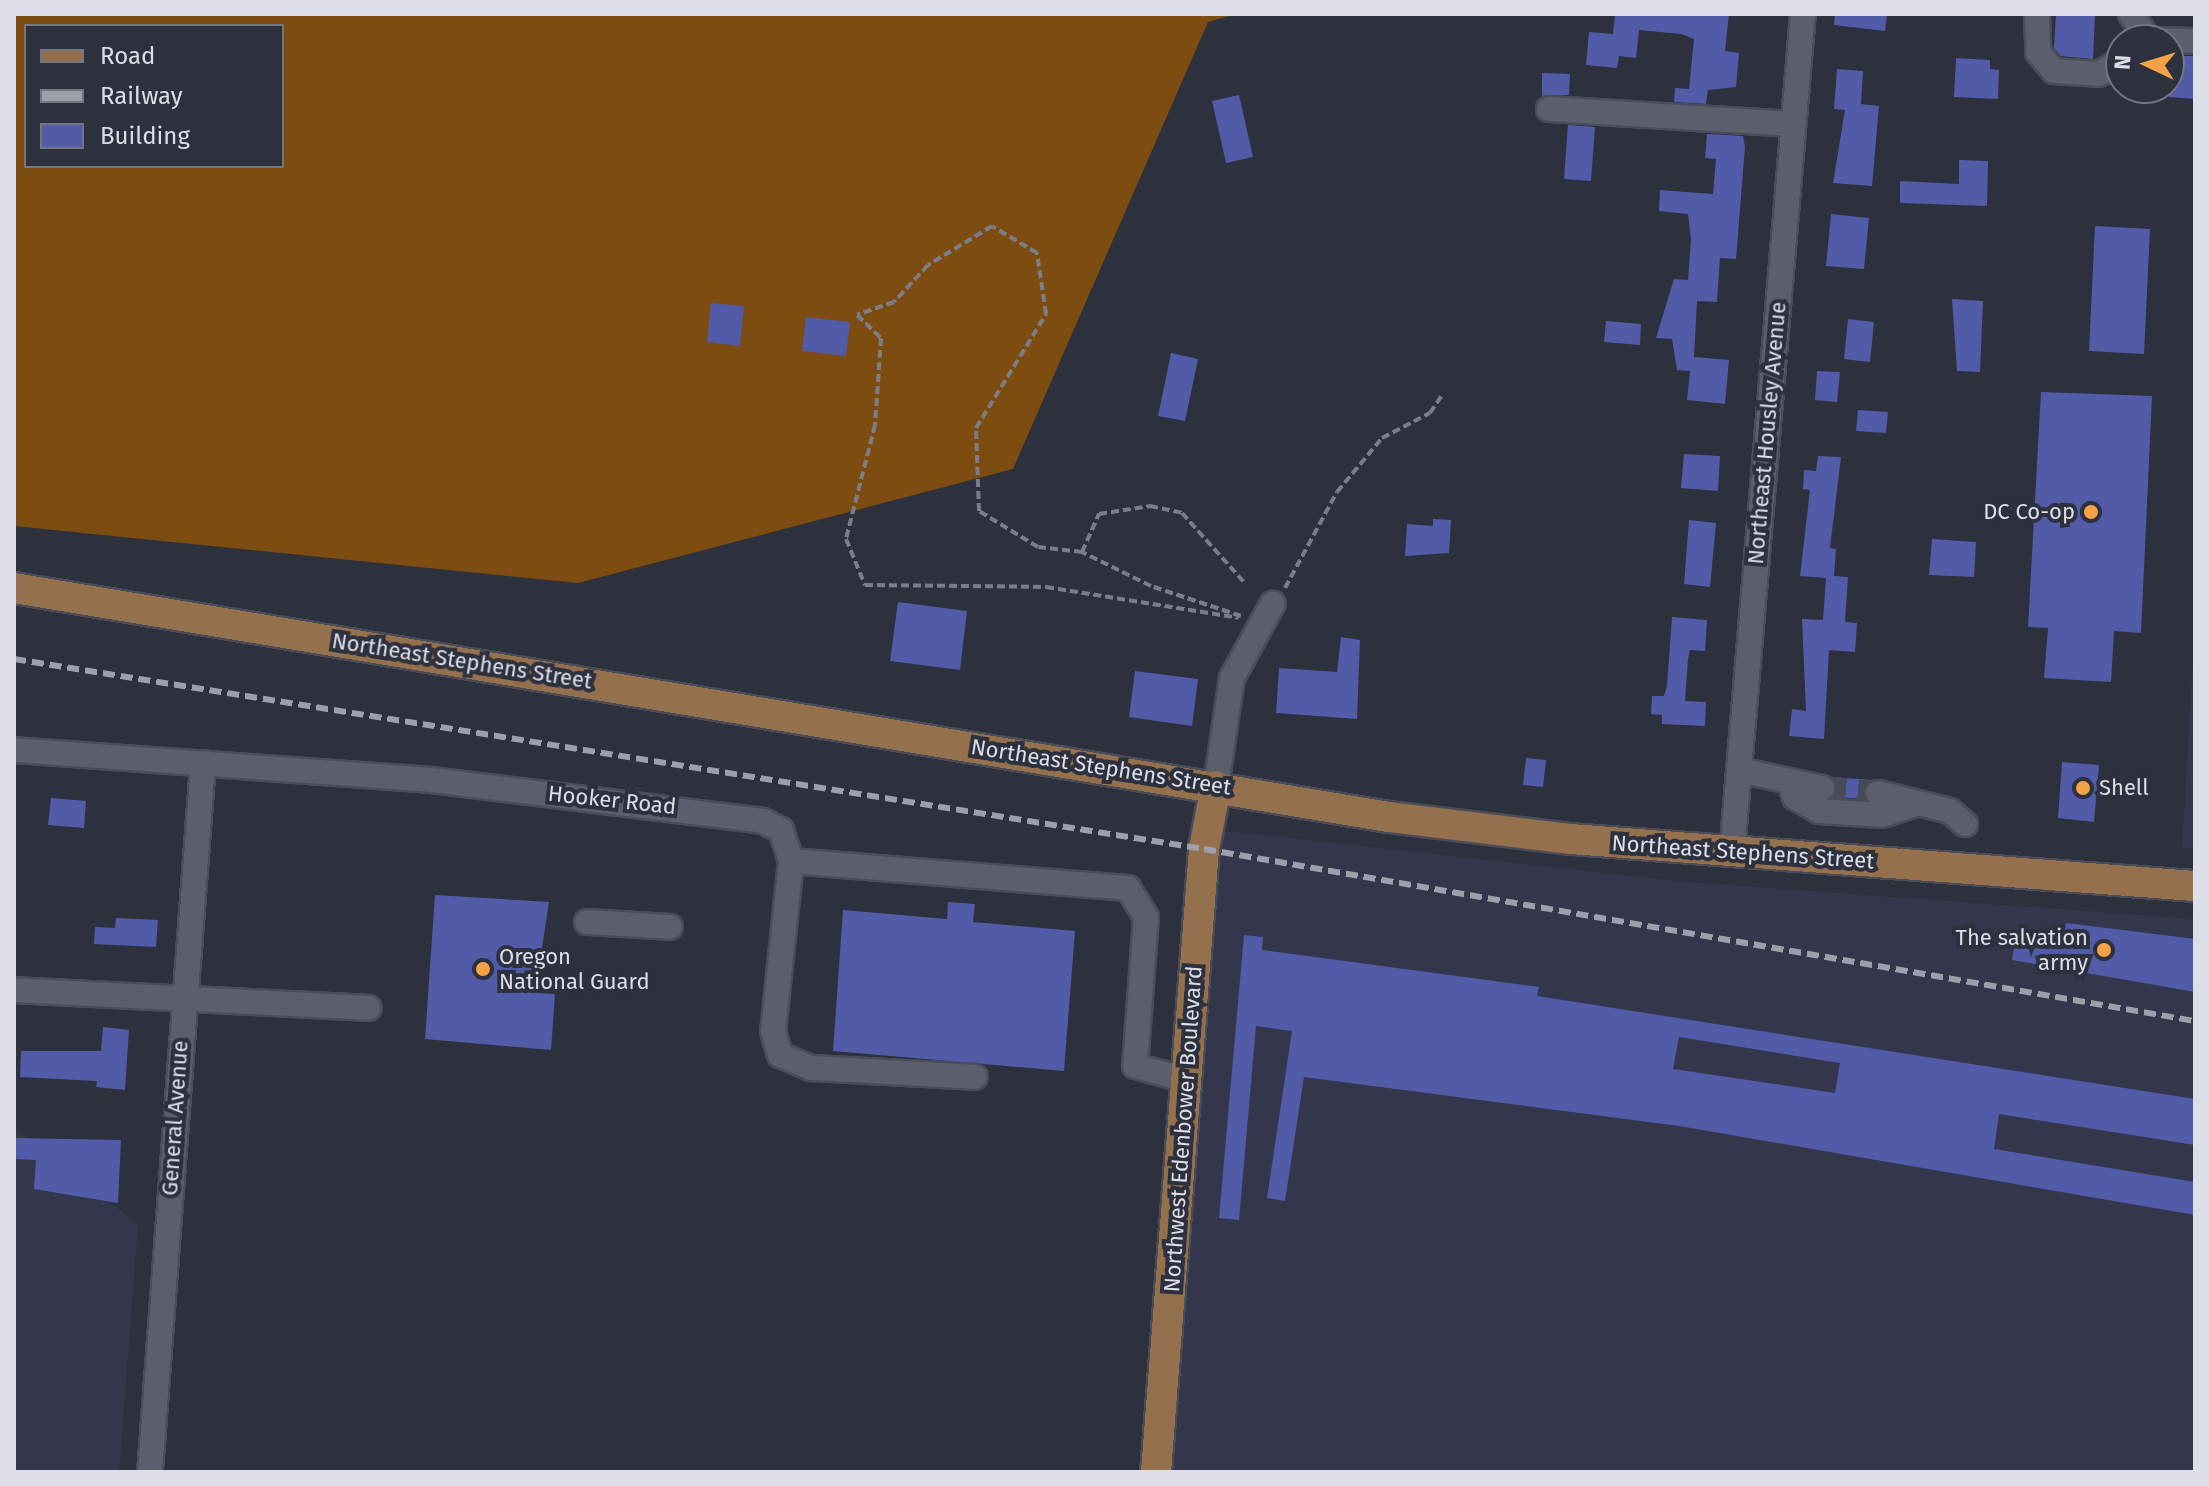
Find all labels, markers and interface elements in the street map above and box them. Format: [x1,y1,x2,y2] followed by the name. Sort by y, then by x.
[24,24,284,168] legend
[2105,24,2185,104] north arrow
[100,42,155,70] text: Road
[2109,54,2137,71] text: N
[100,82,183,110] text: Railway
[100,122,190,150] text: Building
[1742,301,1792,565] street label: Northeast Housley Avenue
[1983,499,2075,525] place label: DC Co-op
[2082,503,2100,521] marker: DC Co-op
[330,627,594,695] street label: Northeast Stephens Street
[969,733,1233,801] street label: Northeast Stephens Street
[2099,775,2149,801] place label: Shell
[2074,779,2092,797] marker: Shell
[547,780,677,820] street label: Hooker Road
[1611,830,1875,874] street label: Northeast Stephens Street
[1956,924,2088,976] place label: The salvation army
[2095,941,2113,959] marker: The salvation army
[499,943,650,994] place label: Oregon National Guard
[474,960,492,978] marker: Oregon National Guard
[1158,965,1208,1293] street label: Northwest Edenbower Boulevard
[156,1040,194,1196] street label: General Avenue

